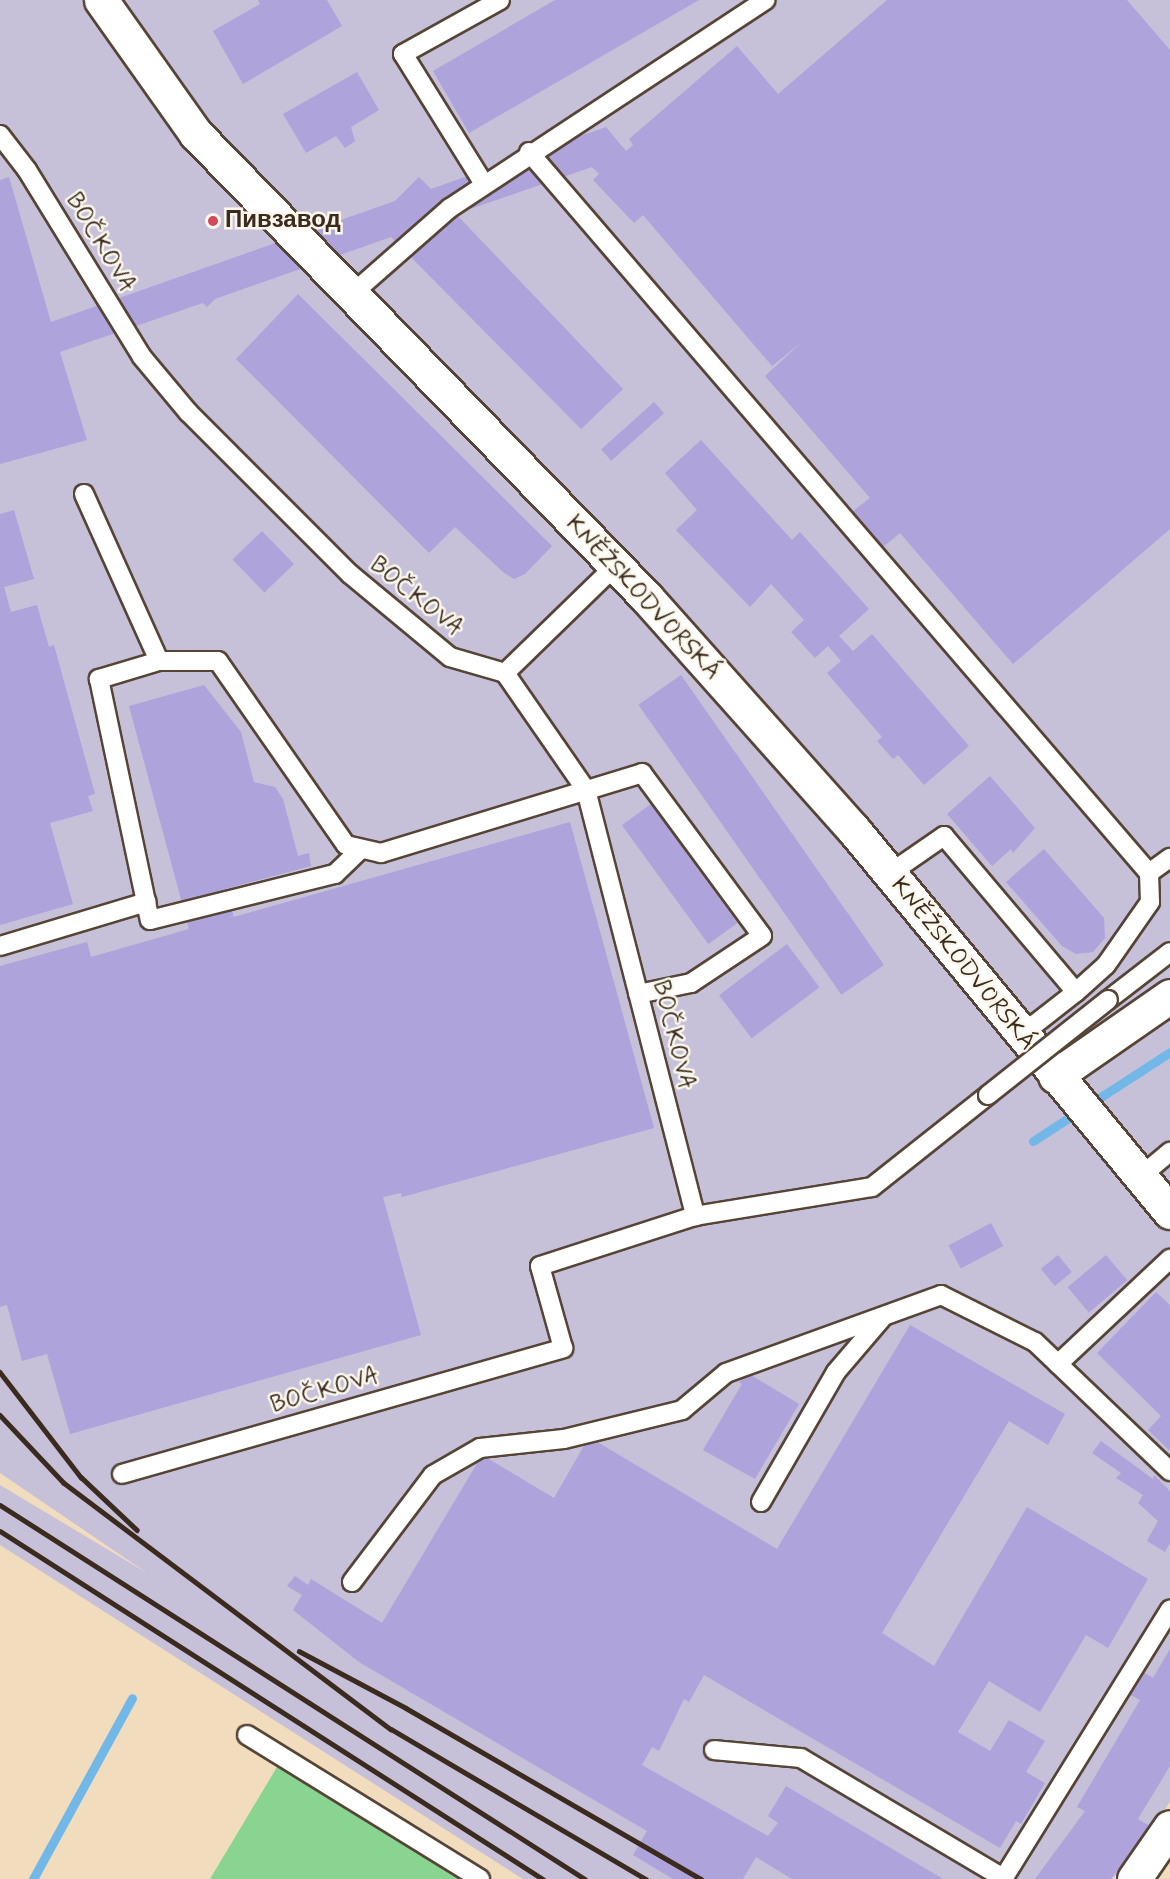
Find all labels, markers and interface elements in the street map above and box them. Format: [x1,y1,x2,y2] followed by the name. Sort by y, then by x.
[59,188,141,298] street label: BOČKOVA
[225,207,341,235] place label: Пивзавод
[206,214,220,228] marker: Пивзавод
[559,510,727,686] street label: KNĚŽSKODVORSKÁ
[363,551,469,643] street label: BOČKOVA
[884,872,1042,1056] street label: KNĚŽSKODVORSKÁ
[646,977,700,1093] street label: BOČKOVA
[267,1362,383,1420] street label: BOČKOVA

